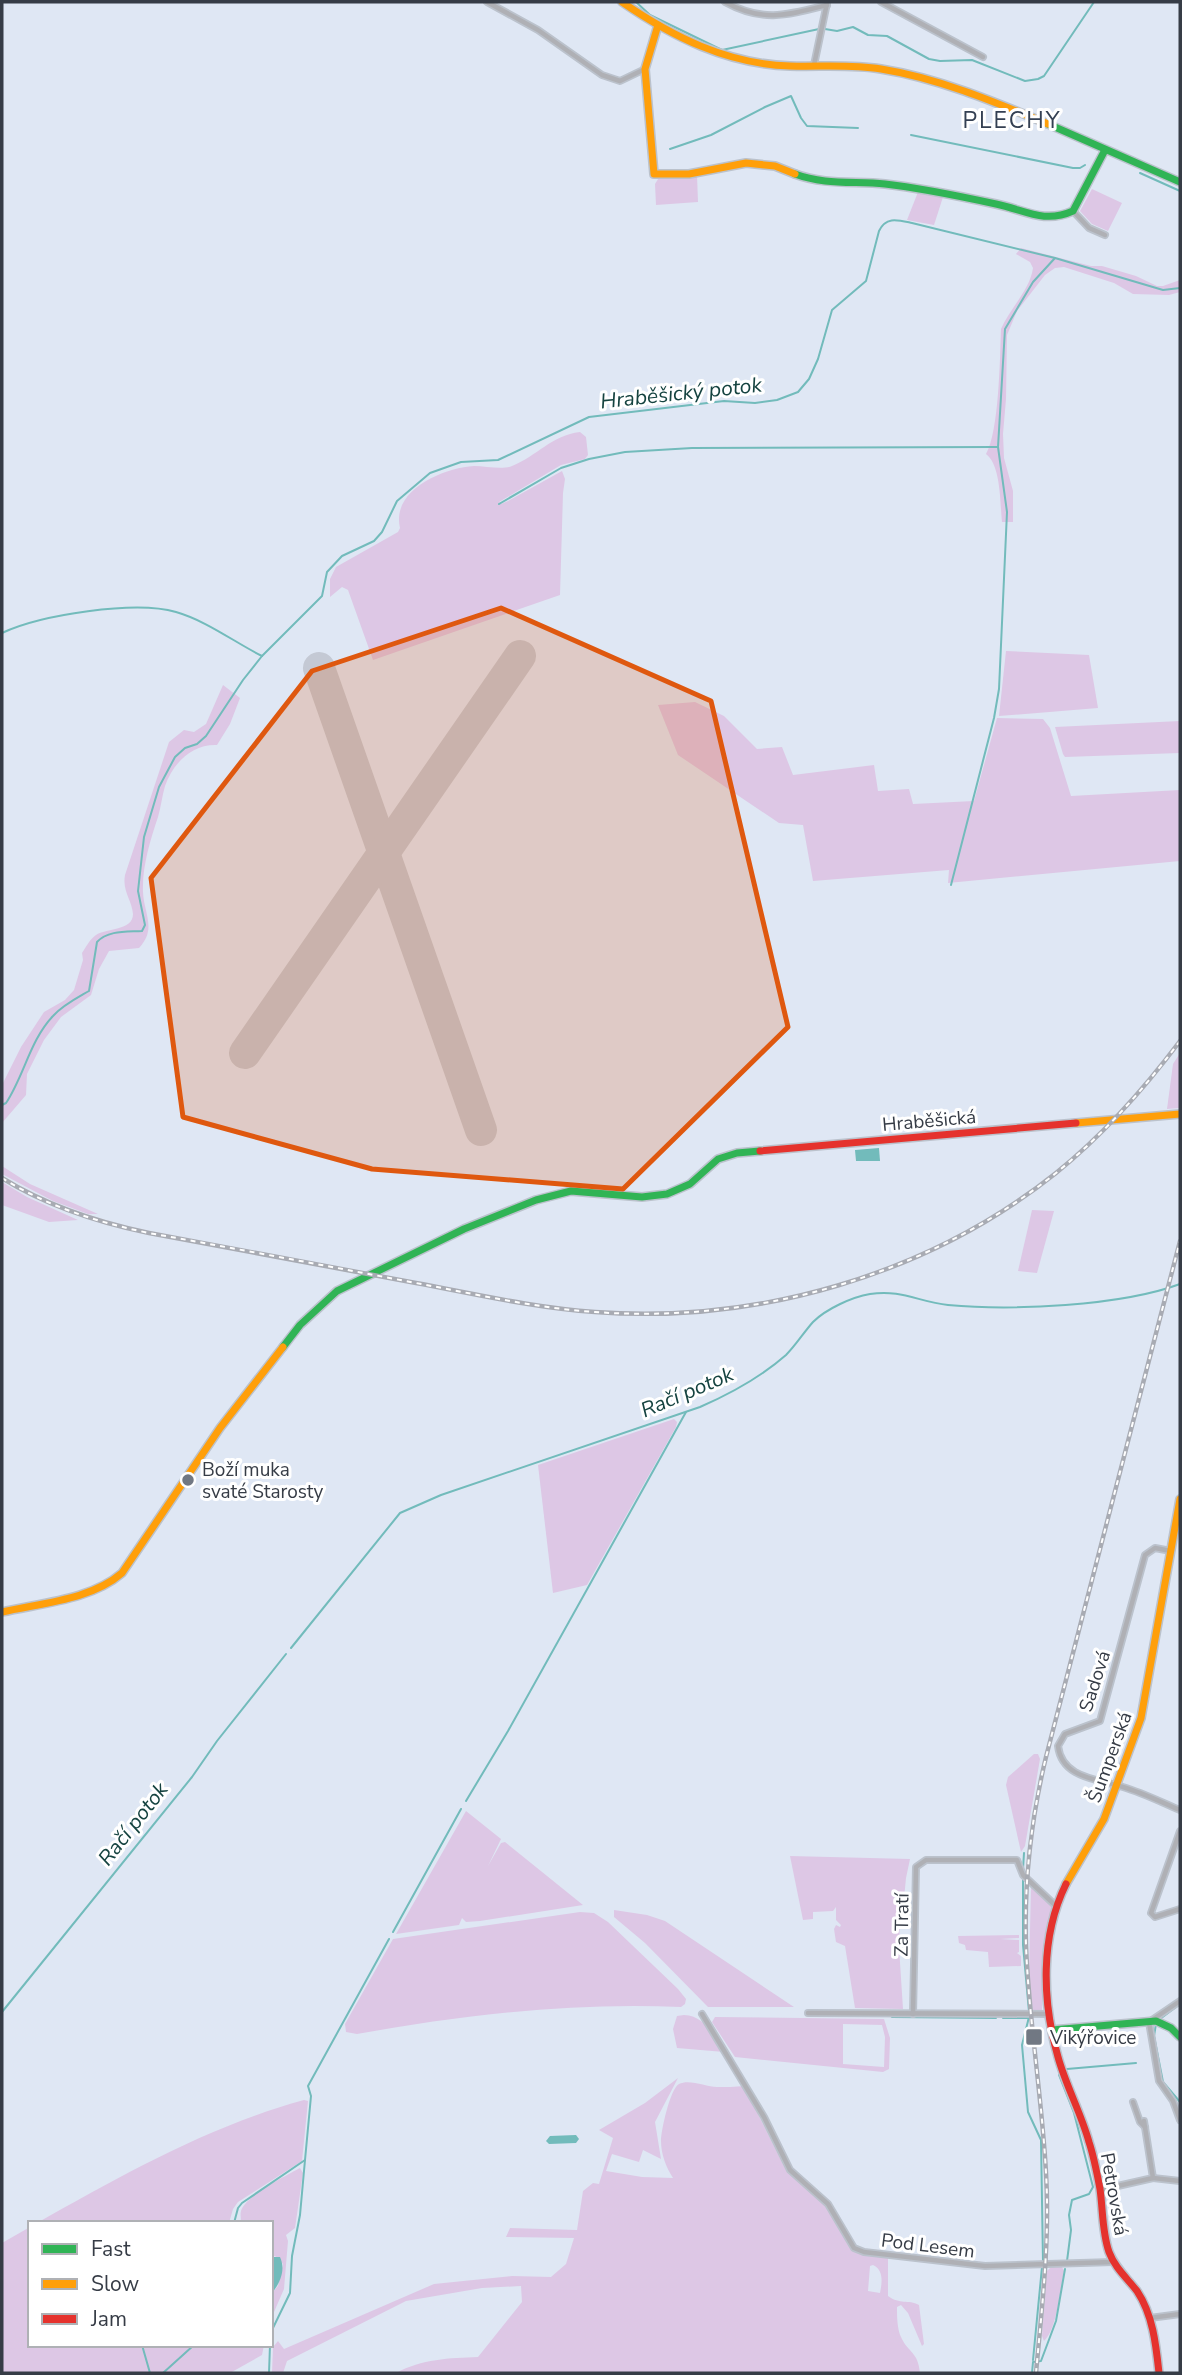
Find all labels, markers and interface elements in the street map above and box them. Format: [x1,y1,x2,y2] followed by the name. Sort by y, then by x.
[962,105,1062,136] district label: PLECHY
[599,371,764,415] water label: Hraběšický potok
[881,1104,977,1138] street label: Hraběšická
[636,1360,738,1424] water label: Račí potok
[202,1457,324,1505] place label: Boží muka svaté Starosty
[180,1472,196,1488] marker: Boží muka svaté Starosty
[1073,1647,1117,1715] street label: Sadová
[1081,1708,1138,1806] street label: Šumperská
[92,1776,175,1871] water label: Račí potok
[888,1891,916,1957] street label: Za Tratí
[1049,2025,1136,2051] place label: Vikýřovice
[1024,2027,1044,2047] marker: Vikýřovice
[1094,2151,1134,2238] street label: Petrovská
[28,2221,273,2347] legend
[880,2227,976,2265] street label: Pod Lesem
[91,2235,131,2263] text: Fast
[91,2270,140,2298] text: Slow
[90,2305,127,2333] text: Jam

